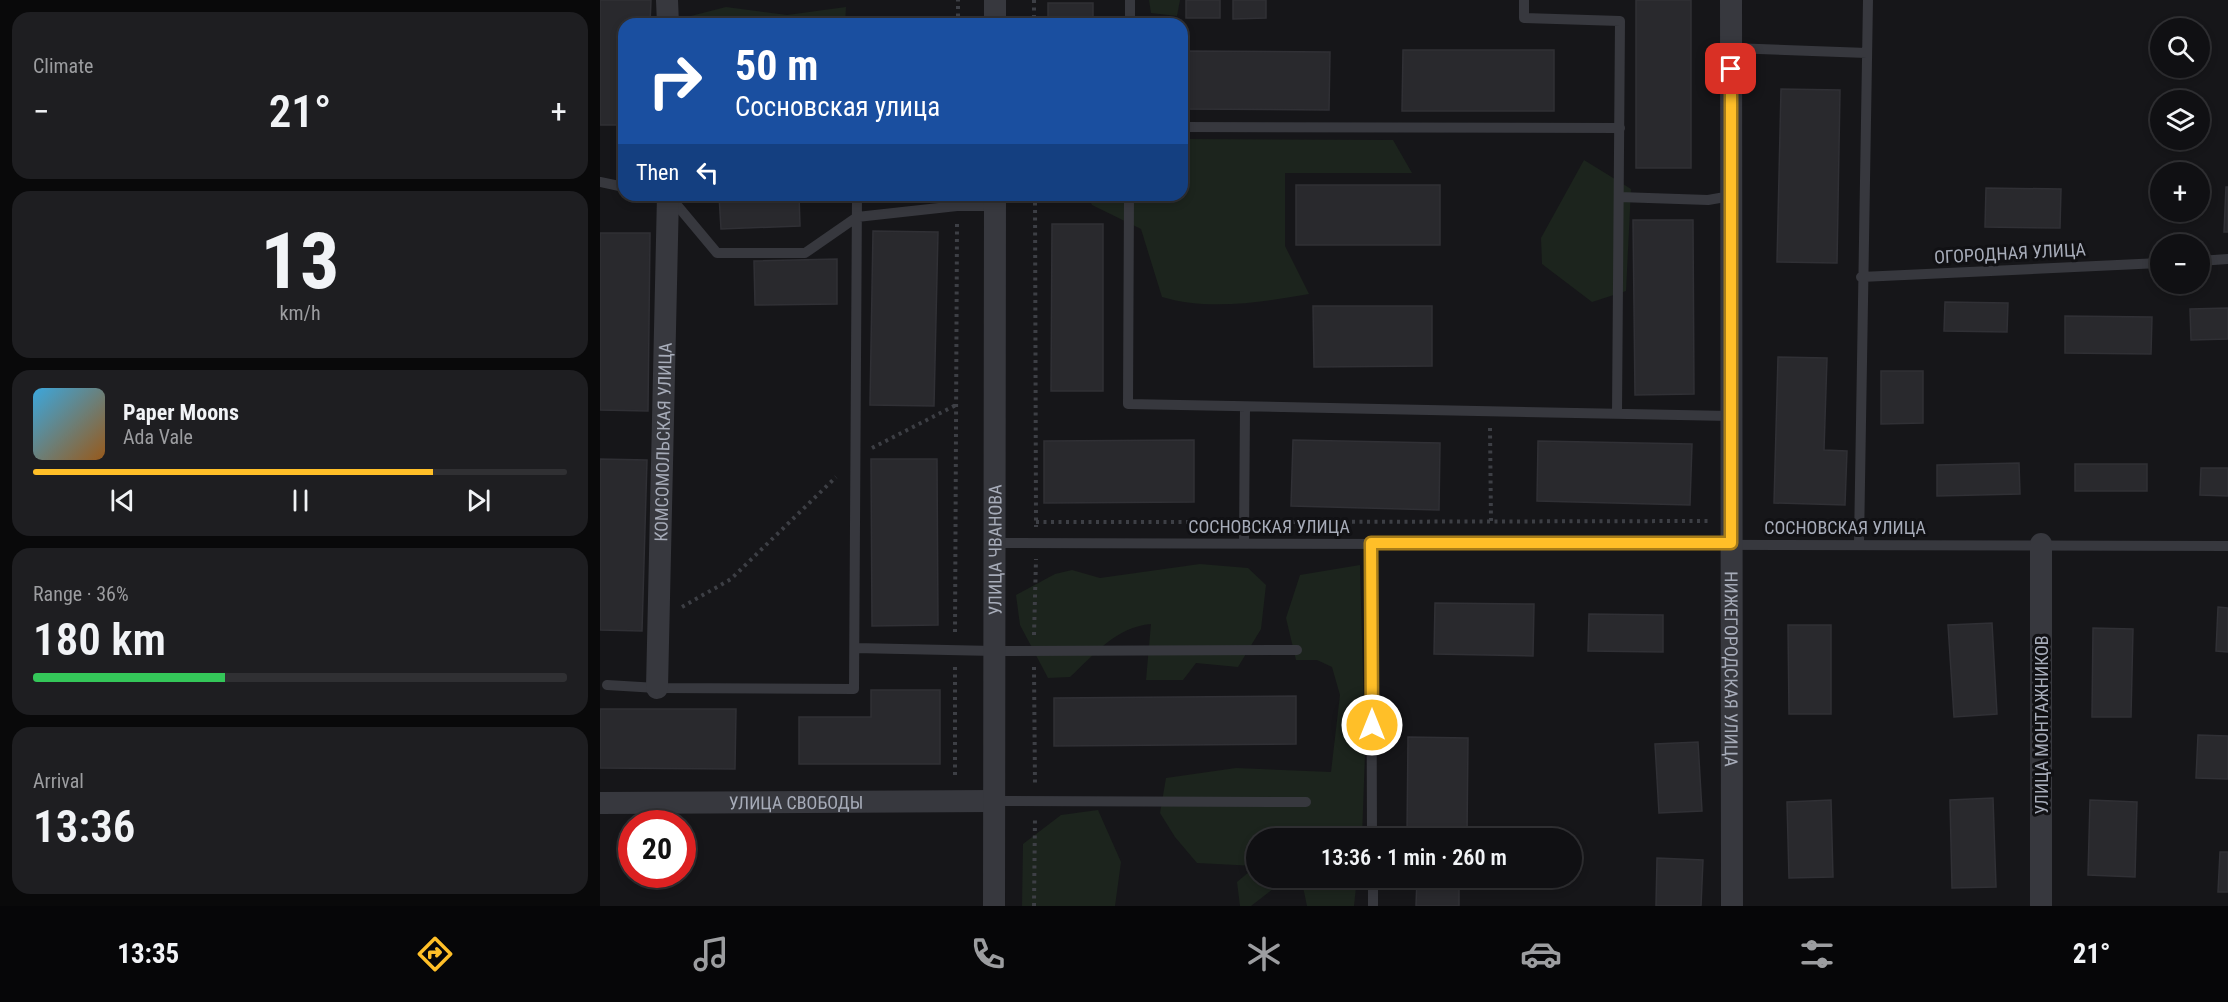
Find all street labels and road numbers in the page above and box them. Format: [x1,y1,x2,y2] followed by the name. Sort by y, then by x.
[1934,239,2087,267] street label: ОГОРОДНАЯ УЛИЦА
[650,342,675,542] street label: КОМСОМОЛЬСКАЯ УЛИЦА
[984,484,1005,616] street label: УЛИЦА ЧВАНОВА
[1188,516,1350,537] street label: СОСНОВСКАЯ УЛИЦА
[1764,517,1926,538] street label: СОСНОВСКАЯ УЛИЦА
[1721,571,1742,767] street label: НИЖЕГОРОДСКАЯ УЛИЦА
[2031,635,2052,815] street label: УЛИЦА МОНТАЖНИКОВ
[729,791,863,813] street label: УЛИЦА СВОБОДЫ

